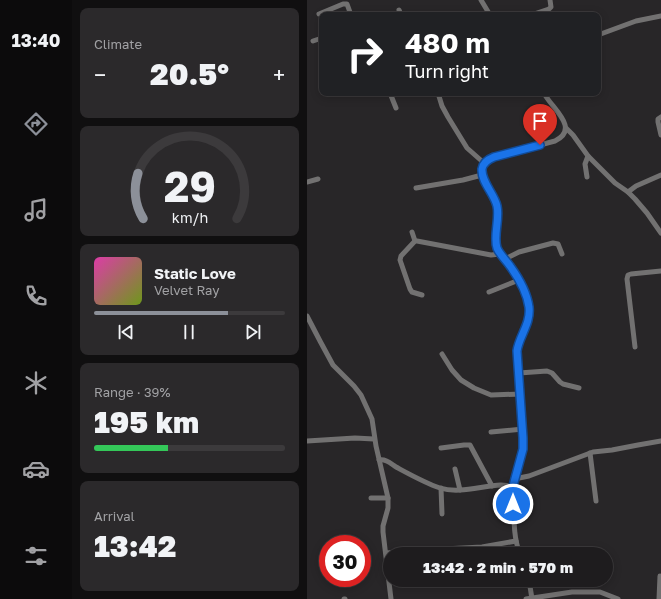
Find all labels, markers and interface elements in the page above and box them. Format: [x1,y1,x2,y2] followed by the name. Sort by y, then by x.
[405,26,490,59] text: 480 m
[339,28,391,80] icon: right
[12,29,60,51] text: 13:40
[94,36,142,52] text: Climate
[150,56,229,92] text: 20.5°
[405,60,489,82] text: Turn right
[94,61,106,88] text: −
[273,61,285,88] text: +
[523,104,557,145] pin
[22,110,50,138] icon: directions
[529,110,551,132] icon: arrive
[164,161,215,211] text: 29
[22,196,50,224] icon: music
[171,209,208,226] text: km/h
[154,264,236,282] text: Static Love
[22,282,50,310] icon: phone
[154,282,219,298] text: Velvet Ray
[115,321,137,343] icon: previous
[178,321,200,343] icon: pause
[242,321,264,343] icon: next
[22,369,50,397] icon: climate
[94,384,170,400] text: Range · 39%
[94,404,199,440] text: 195 km
[22,455,50,483] icon: car
[492,483,534,525] position arrow
[94,508,135,524] text: Arrival
[94,528,176,564] text: 13:42
[319,535,371,587] speed limit sign: 30
[22,542,50,570] icon: filters
[423,558,573,576] text: 13:42 · 2 min · 570 m

